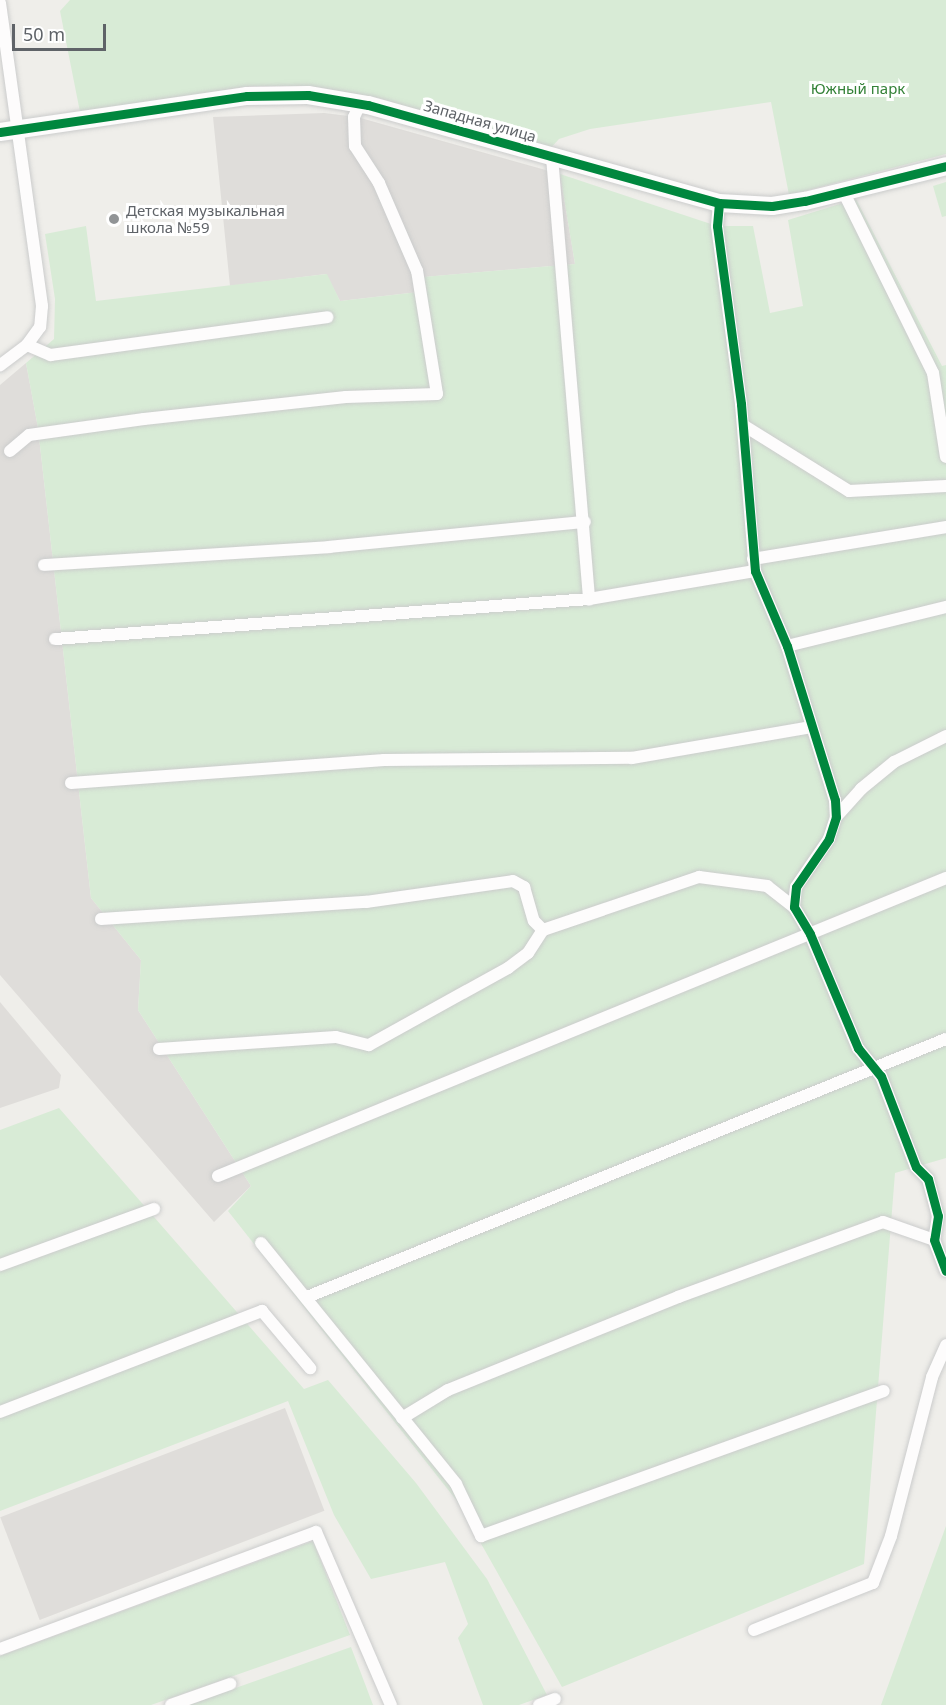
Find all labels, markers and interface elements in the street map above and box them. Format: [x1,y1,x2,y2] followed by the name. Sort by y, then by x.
[15,12,110,50] scale bar
[23,22,65,46] text: 50 m
[811,80,905,98] park label: Южный парк
[422,96,538,146] street label: Западная улица
[126,201,285,236] place label: Детская музыкальная школа №59
[107,212,121,226] marker: Детская музыкальная школа №59

